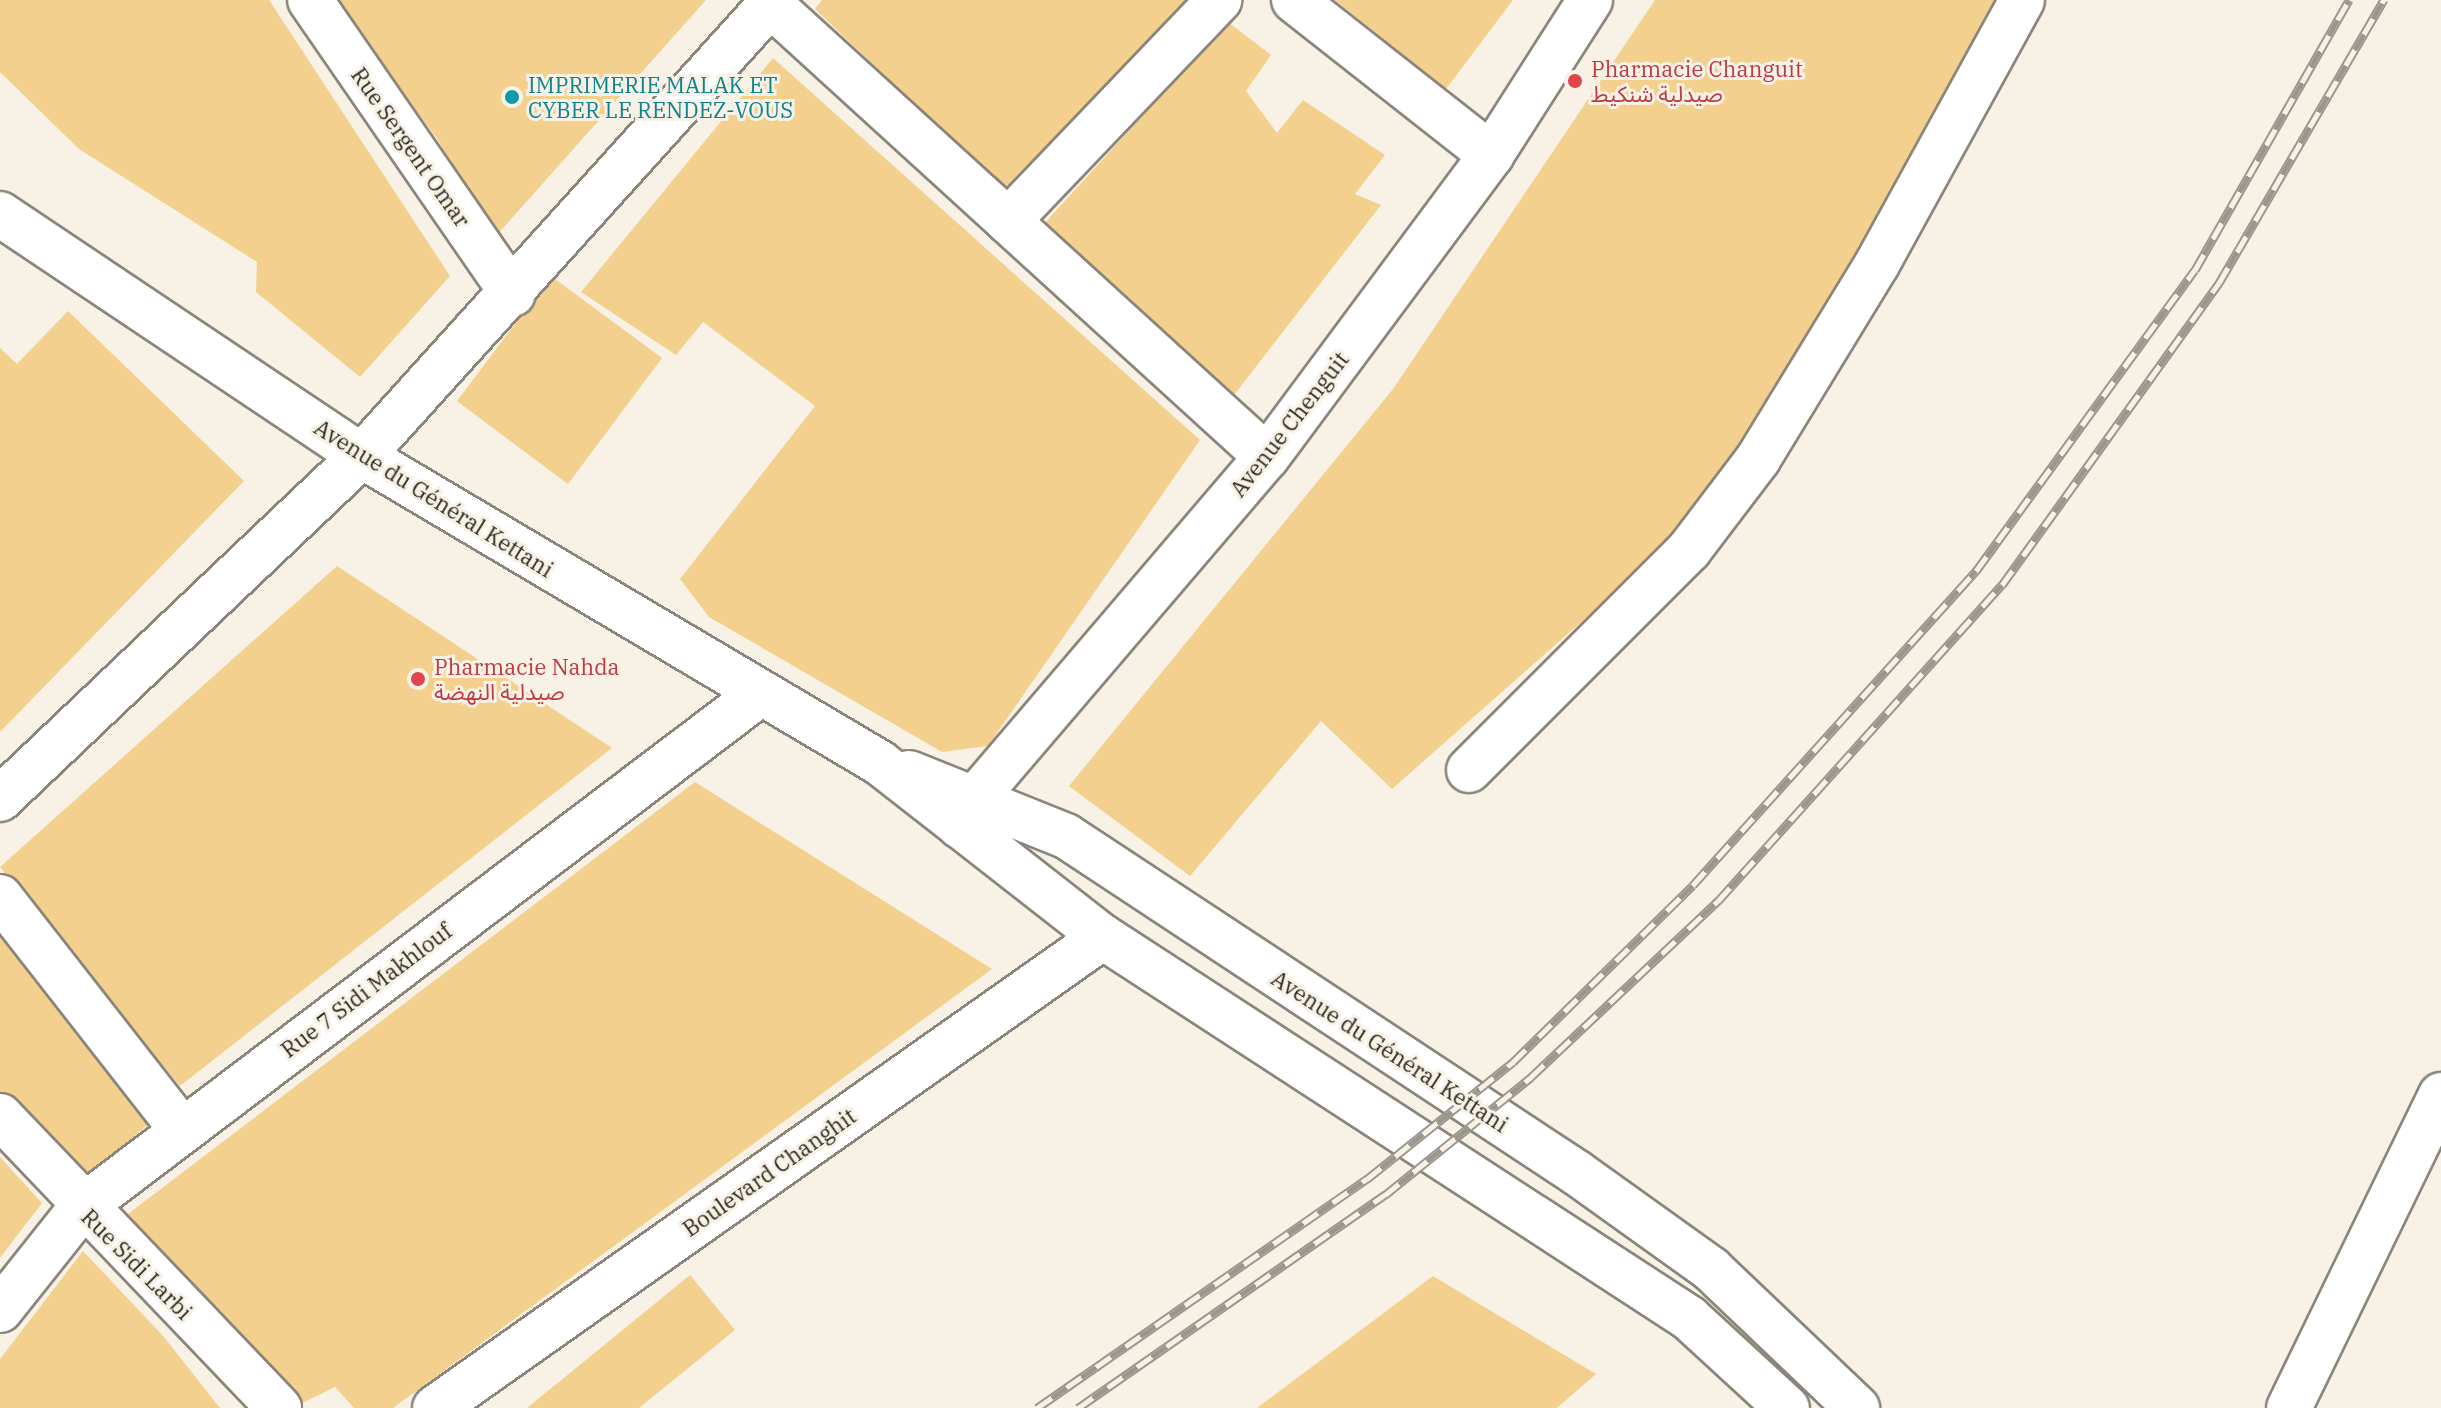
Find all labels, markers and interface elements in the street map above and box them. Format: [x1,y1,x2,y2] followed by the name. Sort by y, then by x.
[1591,55,1803,106] place label: Pharmacie Changuit صيدلية شنكيط
[346,62,476,232] street label: Rue Sergent Omar
[528,71,793,122] place label: IMPRIMERIE MALAK ET CYBER LE RENDEZ-VOUS
[1566,72,1584,90] marker: Pharmacie Changuit صيدلية شنكيط
[503,88,521,106] marker: IMPRIMERIE MALAK ET CYBER LE RENDEZ-VOUS
[1224,346,1354,502] street label: Avenue Chenguit
[310,414,558,582] street label: Avenue du Général Kettani
[434,653,620,704] place label: Pharmacie Nahda صيدلية النهضة
[409,670,427,688] marker: Pharmacie Nahda صيدلية النهضة
[276,917,456,1063] street label: Rue 7 Sidi Makhlouf
[1267,965,1513,1137] street label: Avenue du Général Kettani
[677,1102,861,1242] street label: Boulevard Changhit
[76,1203,198,1325] street label: Rue Sidi Larbi

